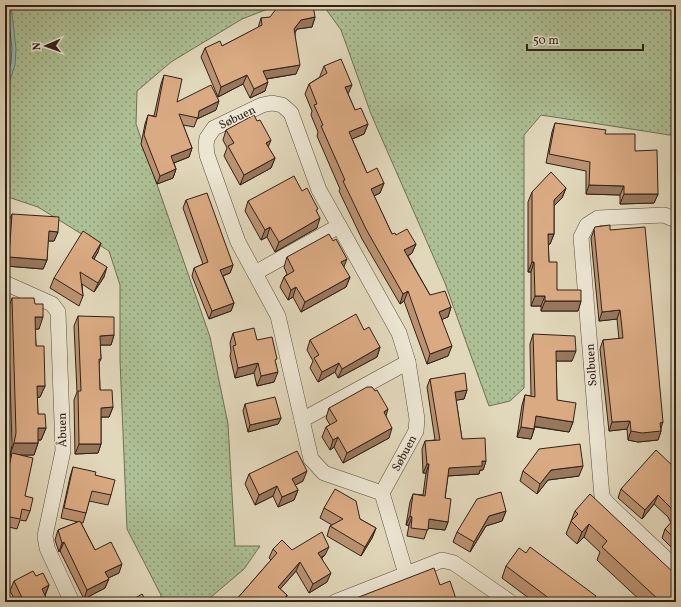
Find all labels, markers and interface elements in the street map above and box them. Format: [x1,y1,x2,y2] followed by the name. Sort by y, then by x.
[26,26,66,66] north arrow
[527,26,643,52] scale bar
[533,33,559,49] text: 50 m
[30,42,45,51] text: N
[216,102,259,134] street label: Søbuen
[583,343,601,387] street label: Solbuen
[54,413,71,447] street label: Åbuen
[389,432,421,474] street label: Søbuen

